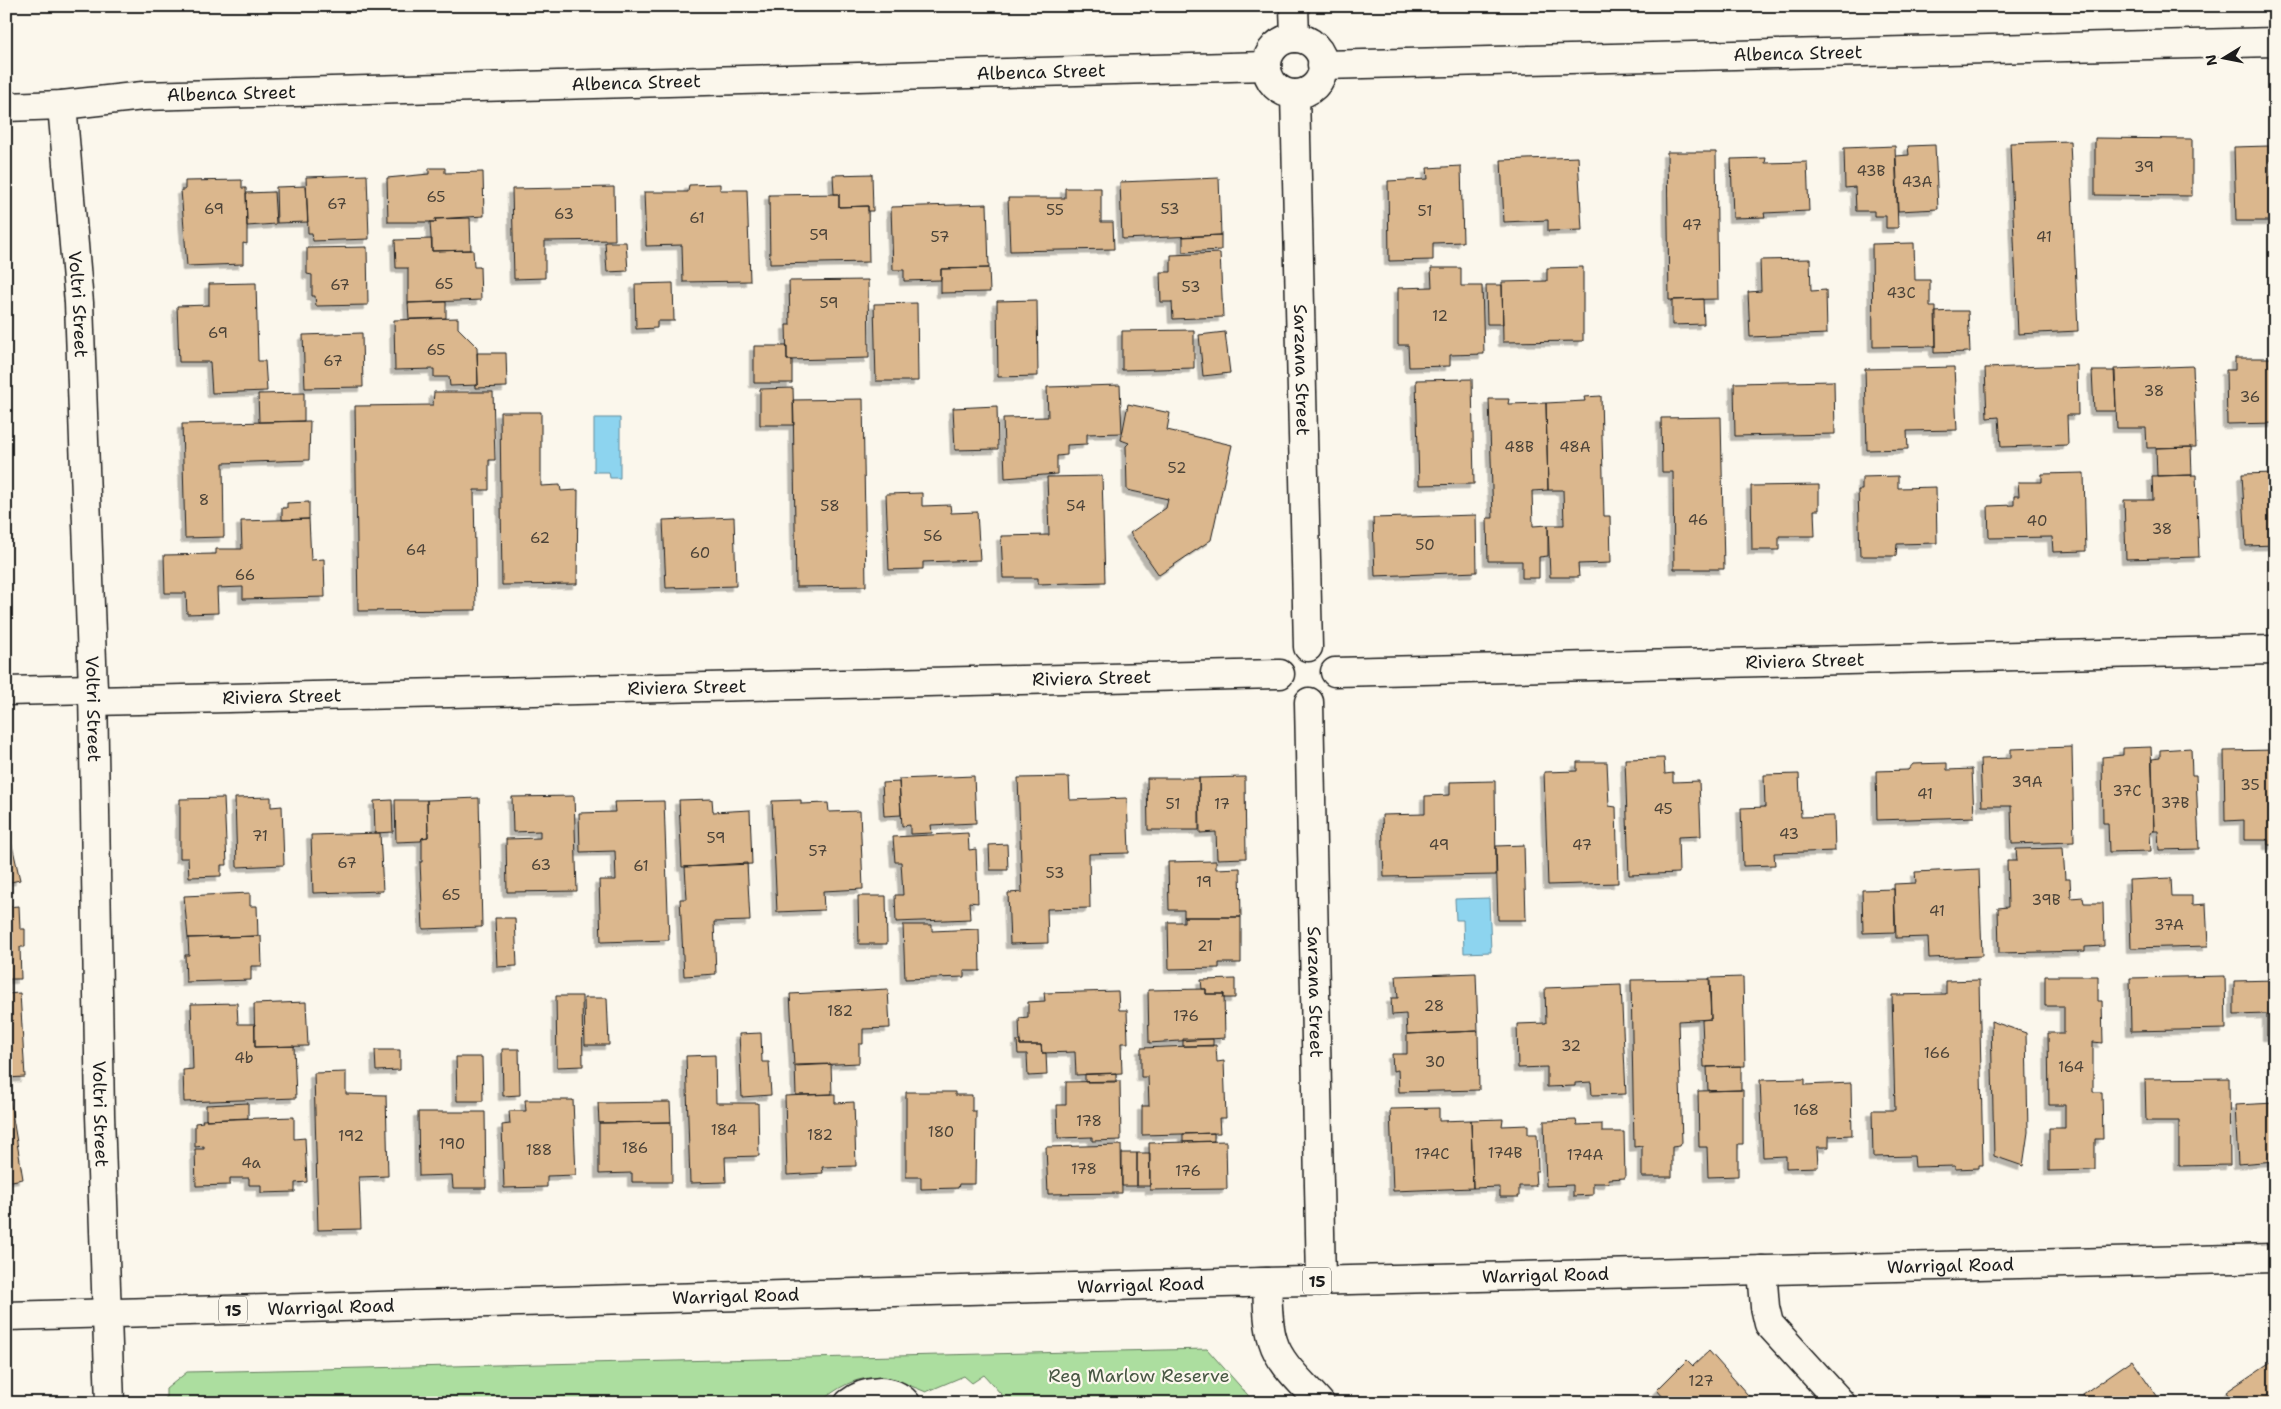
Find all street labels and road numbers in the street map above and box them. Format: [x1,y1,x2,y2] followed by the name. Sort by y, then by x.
[1733,40,1863,67] street label: Albenca Street
[976,58,1106,86] street label: Albenca Street
[571,69,701,97] street label: Albenca Street
[167,80,296,107] street label: Albenca Street
[63,250,93,358] street label: Voltri Street
[1288,304,1315,436] street label: Sarzana Street
[1745,648,1865,674] street label: Riviera Street
[80,655,106,763] street label: Voltri Street
[1032,665,1152,692] street label: Riviera Street
[627,674,747,701] street label: Riviera Street
[222,683,342,710] street label: Riviera Street
[1302,926,1328,1058] street label: Sarzana Street
[87,1060,114,1168] street label: Voltri Street
[1886,1252,2014,1279] street label: Warrigal Road
[1482,1262,1609,1289] street label: Warrigal Road
[1303,1268,1331,1294] road number: 15
[1077,1271,1204,1299] street label: Warrigal Road
[672,1282,800,1310] street label: Warrigal Road
[267,1293,395,1321] street label: Warrigal Road
[219,1296,247,1324] road number: 15

